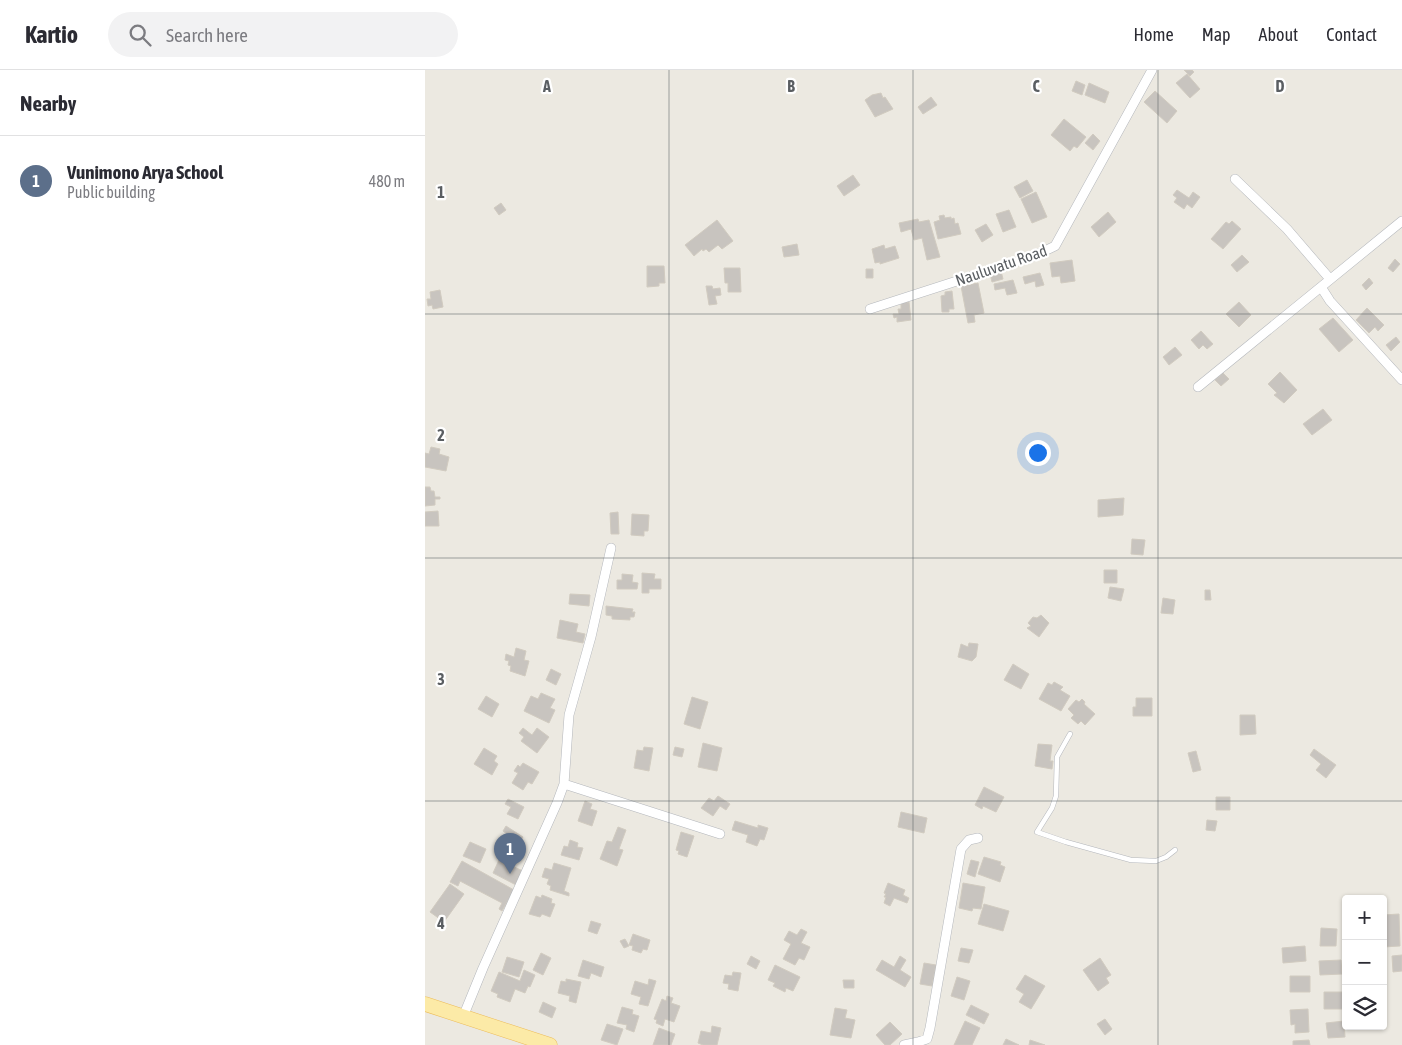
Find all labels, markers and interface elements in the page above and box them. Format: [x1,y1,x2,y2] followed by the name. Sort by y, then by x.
[108,12,458,57] search box
[25,21,78,48] text: Kartio
[126,21,154,49] icon: search
[166,24,248,46] text: Search here
[1134,24,1174,45] text: Home
[1202,24,1231,45] text: Map
[1259,24,1298,45] text: About
[1326,24,1377,45] text: Contact
[542,77,551,95] text: A
[787,77,795,95] text: B
[1032,77,1040,95] text: C
[1276,77,1285,95] text: D
[20,91,76,115] text: Nearby
[67,161,223,183] text: Vunimono Arya School
[32,172,40,190] text: 1
[369,172,405,190] text: 480 m
[67,183,155,201] text: Public building
[437,183,445,201] text: 1
[953,241,1049,289] street label: Nauluvatu Road
[437,426,445,444] text: 2
[1025,440,1051,466] your location
[437,670,445,688] text: 3
[494,833,526,874] pin: 1
[1342,895,1387,1030] map controls
[1342,895,1387,940] button: +
[436,914,445,932] text: 4
[1342,940,1387,985] button: −
[1342,985,1387,1030] button: layers

